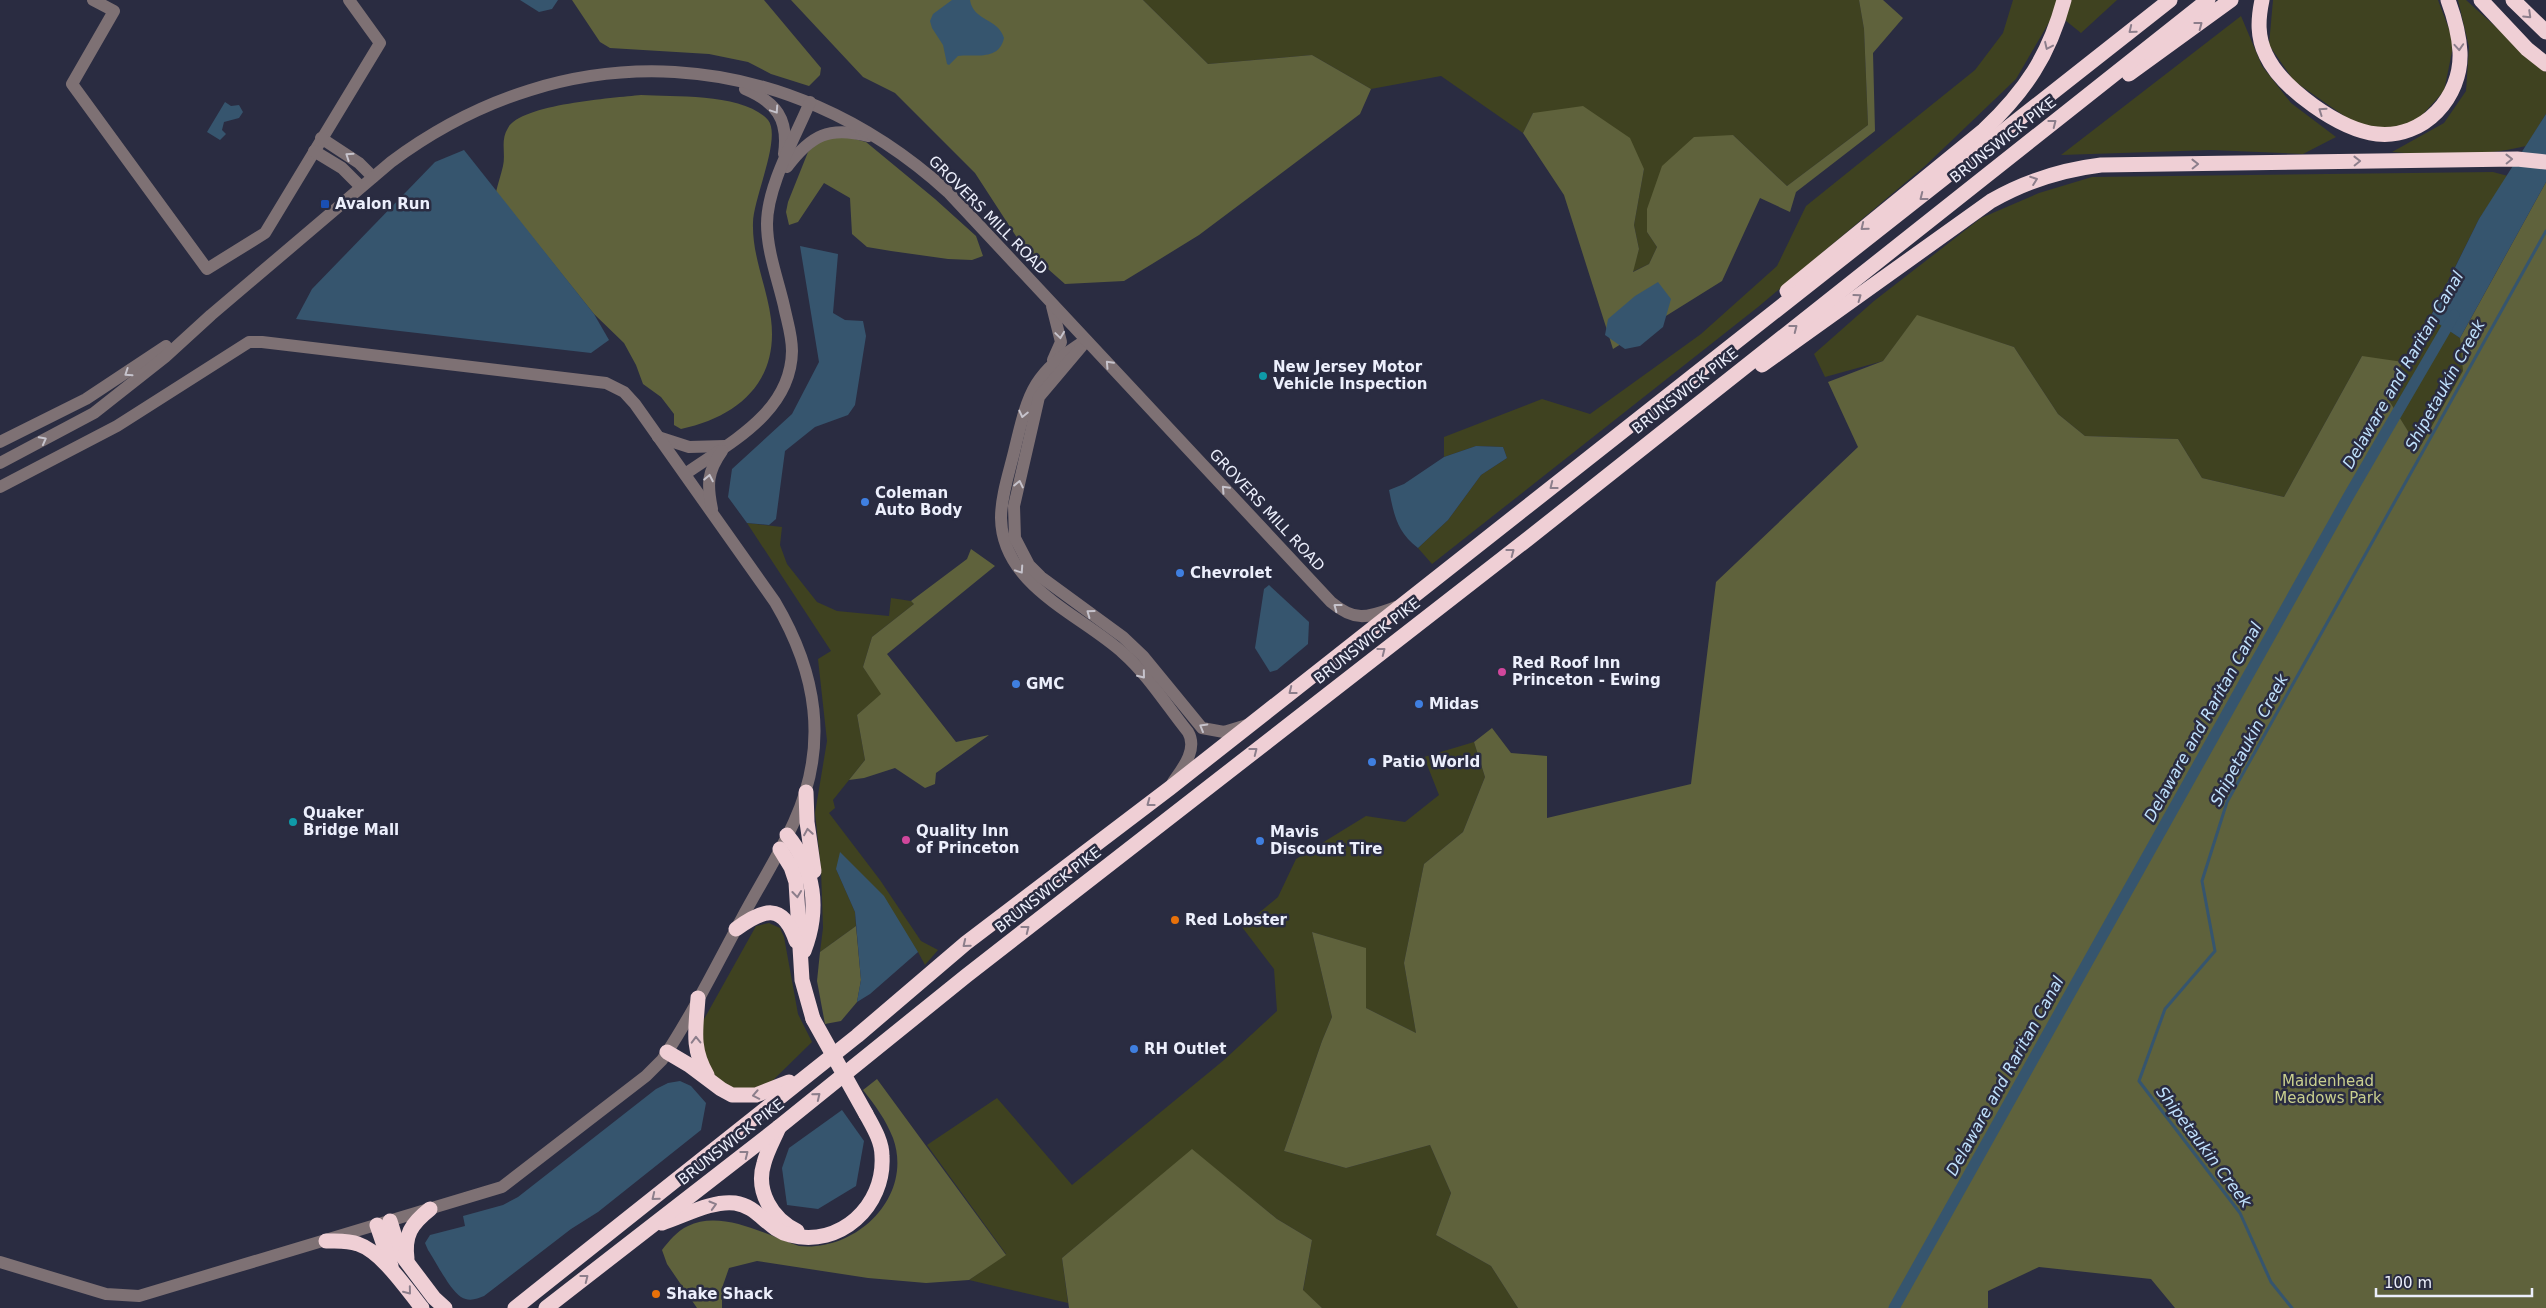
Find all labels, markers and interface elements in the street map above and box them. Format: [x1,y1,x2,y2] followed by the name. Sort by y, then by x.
[2522,9,2531,18] one-way arrow
[2193,22,2203,31] one-way arrow
[2129,25,2138,34] one-way arrow
[2044,41,2055,50] one-way arrow
[2453,44,2464,52] one-way arrow
[1946,93,2060,187] street label: BRUNSWICK PIKE
[769,105,779,114] one-way arrow
[2318,108,2328,117] one-way arrow
[2047,121,2056,129] one-way arrow
[925,152,1051,278] street label: GROVERS MILL ROAD
[345,153,354,162] one-way arrow
[2506,154,2514,165] one-way arrow
[2354,156,2362,166] one-way arrow
[2191,158,2199,169] one-way arrow
[2030,176,2038,186] one-way arrow
[1920,191,1929,199] one-way arrow
[335,195,430,213] place label: Avalon Run
[319,198,331,210] marker: Avalon Run
[1861,222,1870,231] one-way arrow
[2339,268,2468,472] water label: Delaware and Raritan Canal
[1852,294,1862,303] one-way arrow
[2401,316,2489,454] water label: Shipetaukin Creek
[1788,325,1797,333] one-way arrow
[1054,331,1064,339] one-way arrow
[1628,344,1742,438] street label: BRUNSWICK PIKE
[1273,358,1428,393] place label: New Jersey Motor Vehicle Inspection
[1106,360,1115,369] one-way arrow
[124,367,134,376] one-way arrow
[1257,370,1269,382] marker: New Jersey Motor Vehicle Inspection
[1018,410,1029,419] one-way arrow
[38,436,47,446] one-way arrow
[1206,445,1328,575] street label: GROVERS MILL ROAD
[704,474,714,483] one-way arrow
[1013,479,1024,488] one-way arrow
[1550,481,1559,489] one-way arrow
[875,484,962,519] place label: Coleman Auto Body
[1222,485,1231,494] one-way arrow
[859,496,871,508] marker: Coleman Auto Body
[1505,549,1514,557] one-way arrow
[1014,564,1023,574] one-way arrow
[1190,564,1272,582] place label: Chevrolet
[1174,567,1186,579] marker: Chevrolet
[1310,594,1424,688] street label: BRUNSWICK PIKE
[1334,604,1343,612] one-way arrow
[1086,610,1096,619] one-way arrow
[2140,619,2266,825] water label: Delaware and Raritan Canal
[1376,649,1385,657] one-way arrow
[1512,654,1661,689] place label: Red Roof Inn Princeton - Ewing
[1496,666,1508,678] marker: Red Roof Inn Princeton - Ewing
[1137,669,1145,678] one-way arrow
[2206,670,2292,809] water label: Shipetaukin Creek
[1026,675,1064,693] place label: GMC
[1010,678,1022,690] marker: GMC
[1288,685,1298,694] one-way arrow
[1429,695,1479,713] place label: Midas
[1413,698,1425,710] marker: Midas
[1200,723,1209,733] one-way arrow
[1248,749,1257,757] one-way arrow
[1382,753,1480,771] place label: Patio World
[1366,756,1378,768] marker: Patio World
[1147,797,1156,805] one-way arrow
[303,804,399,839] place label: Quaker Bridge Mall
[287,816,299,828] marker: Quaker Bridge Mall
[916,822,1019,857] place label: Quality Inn of Princeton
[1270,823,1382,858] place label: Mavis Discount Tire
[804,827,814,836] one-way arrow
[900,834,912,846] marker: Quality Inn of Princeton
[1254,835,1266,847] marker: Mavis Discount Tire
[991,843,1105,937] street label: BRUNSWICK PIKE
[791,890,802,898] one-way arrow
[1185,911,1288,929] place label: Red Lobster
[1169,914,1181,926] marker: Red Lobster
[1020,927,1029,935] one-way arrow
[963,939,972,947] one-way arrow
[1942,973,2068,1179] water label: Delaware and Raritan Canal
[690,1035,701,1043] one-way arrow
[1144,1040,1226,1058] place label: RH Outlet
[1128,1043,1140,1055] marker: RH Outlet
[2274,1072,2382,1107] park label: Maidenhead Meadows Park
[2152,1083,2256,1212] water label: Shipetaukin Creek
[751,1089,760,1099] one-way arrow
[811,1094,820,1102] one-way arrow
[674,1095,788,1189] street label: BRUNSWICK PIKE
[739,1151,748,1159] one-way arrow
[651,1191,660,1200] one-way arrow
[709,1200,718,1211] one-way arrow
[2376,1266,2532,1298] scale bar
[2384,1274,2432,1292] text: 100 m
[579,1275,588,1284] one-way arrow
[402,1285,410,1294] one-way arrow
[666,1285,774,1303] place label: Shake Shack
[650,1288,662,1300] marker: Shake Shack

